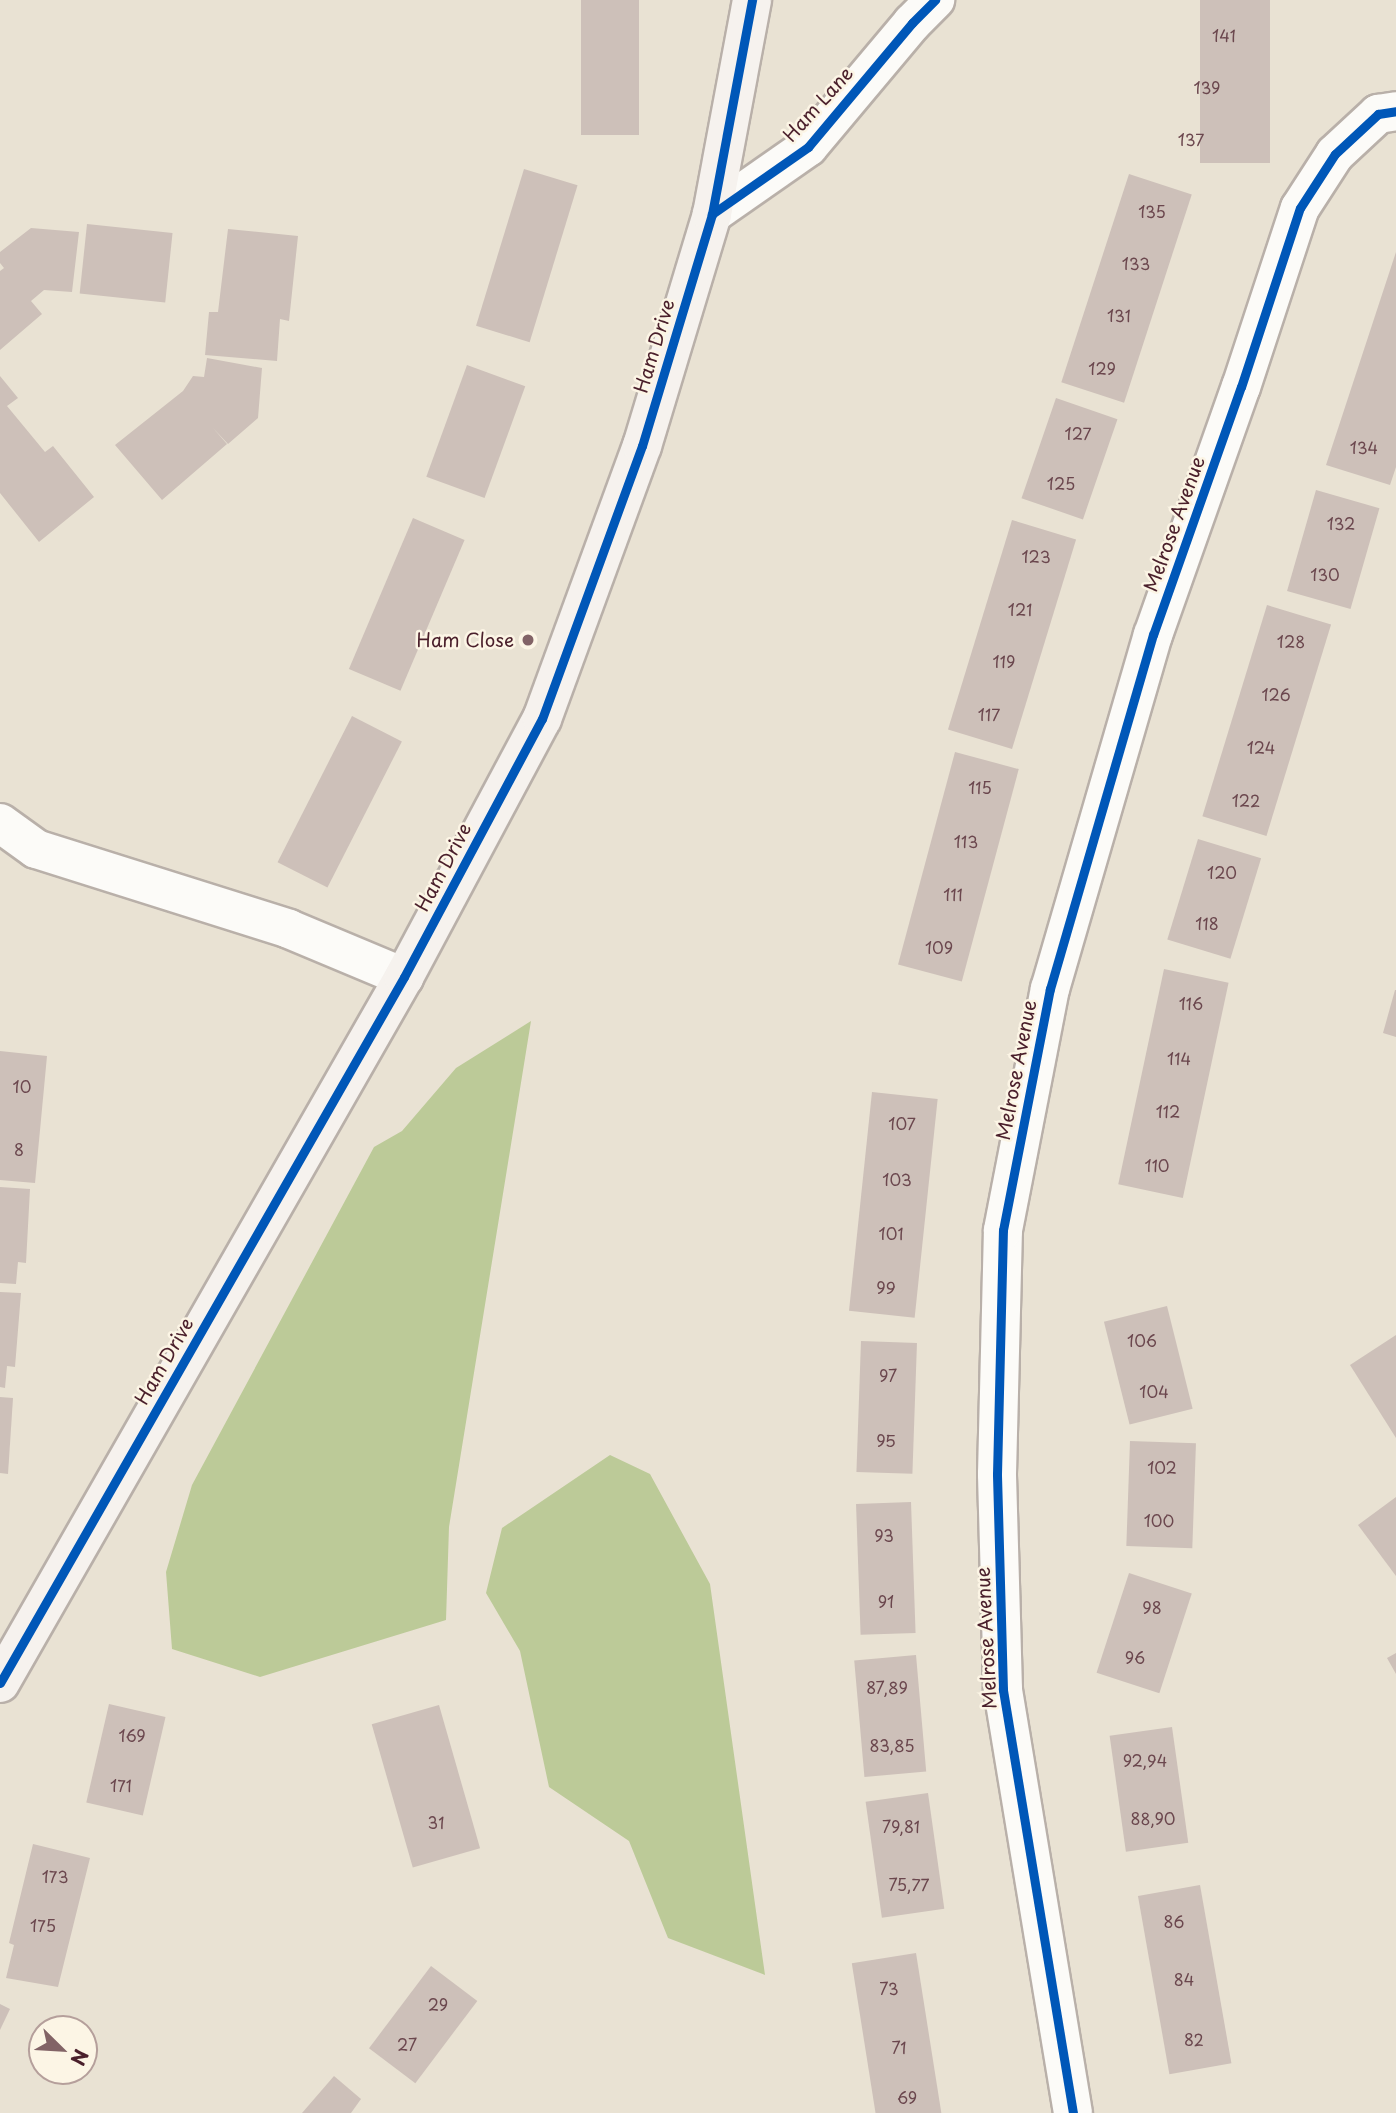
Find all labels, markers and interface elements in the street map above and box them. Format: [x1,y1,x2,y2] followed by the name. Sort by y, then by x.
[1212,25,1236,45] house number: 141
[778,61,858,147] street label: Ham Lane
[1194,77,1220,97] house number: 139
[1178,129,1204,149] house number: 137
[1138,201,1166,221] house number: 135
[1122,253,1150,273] house number: 133
[629,296,679,396] street label: Ham Drive
[1107,305,1131,325] house number: 131
[1088,358,1116,378] house number: 129
[1064,423,1092,443] house number: 127
[1350,437,1378,457] house number: 134
[1139,453,1209,595] street label: Melrose Avenue
[1047,473,1075,493] house number: 125
[1327,513,1355,533] house number: 132
[1021,546,1051,566] house number: 123
[1310,564,1340,584] house number: 130
[1008,599,1032,619] house number: 121
[415,629,514,651] place label: Ham Close
[1277,631,1305,651] house number: 128
[520,632,536,648] marker: Ham Close
[993,651,1015,671] house number: 119
[1261,684,1291,704] house number: 126
[978,704,1000,724] house number: 117
[1247,737,1275,757] house number: 124
[968,777,992,797] house number: 115
[1232,790,1260,810] house number: 122
[410,818,476,916] street label: Ham Drive
[954,831,978,851] house number: 113
[1207,862,1237,882] house number: 120
[943,884,963,904] house number: 111
[1195,913,1219,933] house number: 118
[925,937,953,957] house number: 109
[1179,993,1203,1013] house number: 116
[991,998,1041,1142] street label: Melrose Avenue
[1167,1048,1191,1068] house number: 114
[13,1076,31,1096] house number: 10
[1156,1101,1180,1121] house number: 112
[888,1113,916,1133] house number: 107
[14,1139,24,1159] house number: 8
[1144,1155,1170,1175] house number: 110
[882,1169,912,1189] house number: 103
[879,1223,903,1243] house number: 101
[876,1277,896,1297] house number: 99
[130,1313,198,1409] street label: Ham Drive
[1127,1330,1157,1350] house number: 106
[879,1365,897,1385] house number: 97
[1139,1381,1169,1401] house number: 104
[876,1430,896,1450] house number: 95
[1147,1457,1177,1477] house number: 102
[1144,1510,1174,1530] house number: 100
[874,1525,894,1545] house number: 93
[971,1566,1001,1710] street label: Melrose Avenue
[878,1591,894,1611] house number: 91
[1142,1597,1162,1617] house number: 98
[1125,1647,1145,1667] house number: 96
[866,1677,908,1697] house number: 87,89
[118,1725,146,1745] house number: 169
[870,1735,914,1755] house number: 83,85
[1123,1750,1167,1770] house number: 92,94
[110,1775,132,1795] house number: 171
[1130,1808,1176,1828] house number: 88,90
[428,1812,444,1832] house number: 31
[882,1816,920,1836] house number: 79,81
[42,1866,68,1886] house number: 173
[888,1874,930,1894] house number: 75,77
[1164,1911,1184,1931] house number: 86
[30,1915,56,1935] house number: 175
[1174,1969,1194,1989] house number: 84
[879,1978,899,1998] house number: 73
[428,1994,448,2014] house number: 29
[28,2015,98,2085] north arrow
[1184,2029,1204,2049] house number: 82
[397,2034,417,2054] house number: 27
[892,2037,906,2057] house number: 71
[65,2045,96,2070] text: N
[897,2087,917,2107] house number: 69

